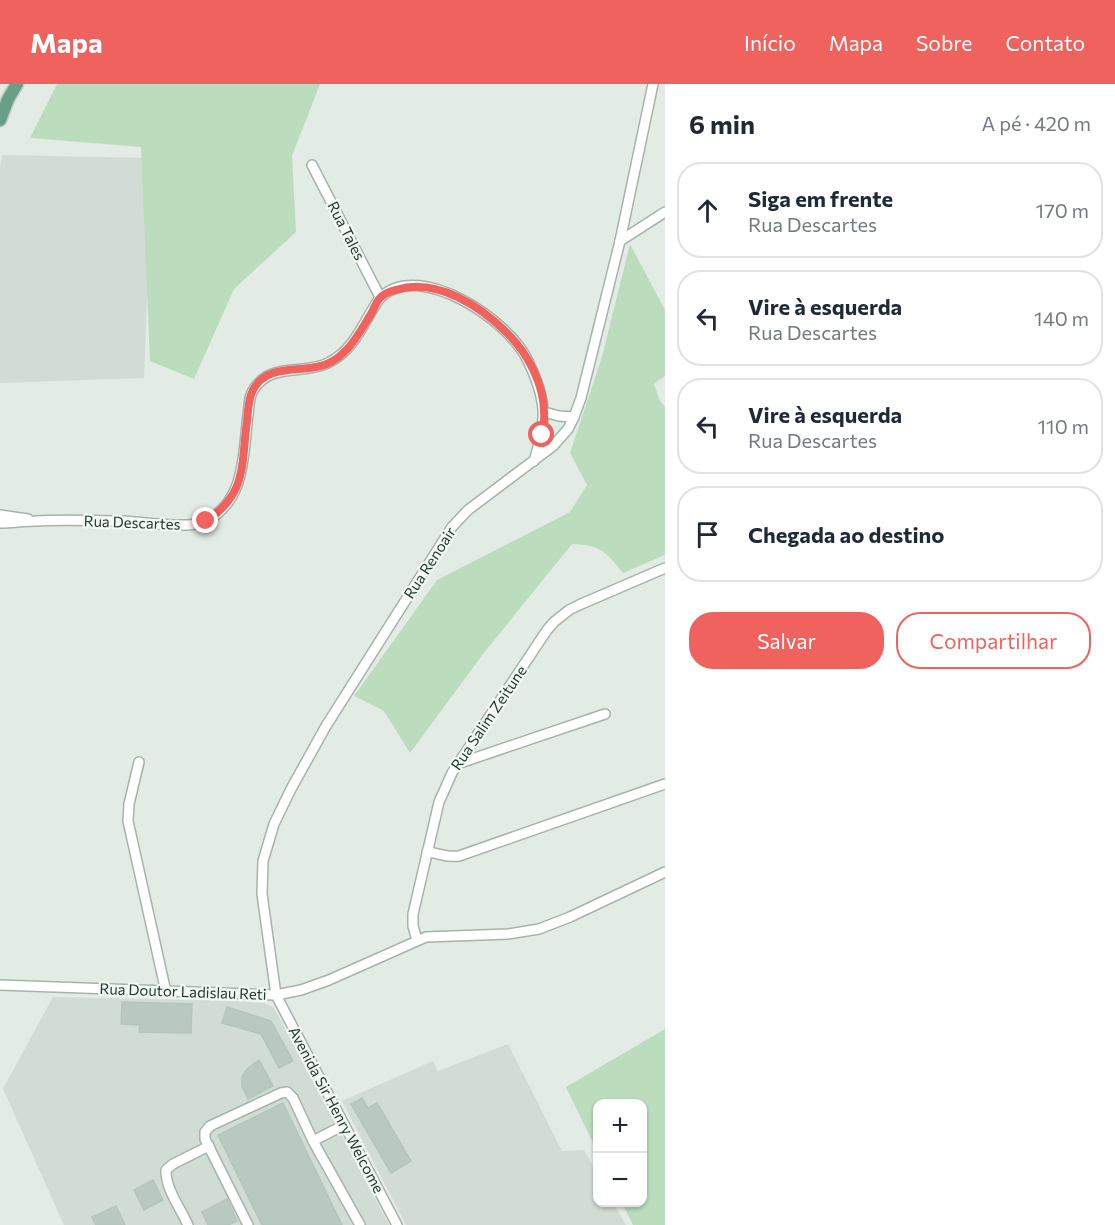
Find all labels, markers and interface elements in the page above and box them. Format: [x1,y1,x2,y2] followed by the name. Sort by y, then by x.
[30,25,103,59] text: Mapa
[744,30,796,55] text: Início
[829,30,883,55] text: Mapa
[916,30,972,55] text: Sobre
[1005,30,1085,55] text: Contato
[689,108,755,139] text: 6 min
[982,111,1091,135] text: A pé · 420 m
[748,185,893,212] text: Siga em frente
[691,194,724,227] icon: ahead
[324,198,369,263] street label: Rua Tales
[1036,198,1089,222] text: 170 m
[748,212,877,236] text: Rua Descartes
[748,293,902,320] text: Vire à esquerda
[691,302,724,335] icon: left
[1034,306,1089,330] text: 140 m
[748,320,877,344] text: Rua Descartes
[748,401,902,428] text: Vire à esquerda
[691,410,724,443] icon: left
[1038,414,1089,438] text: 110 m
[528,421,554,447] route start
[748,428,877,452] text: Rua Descartes
[192,507,218,533] route end
[83,511,181,533] street label: Rua Descartes
[691,518,724,551] icon: arrive
[748,521,944,548] text: Chegada ao destino
[399,523,459,602] street label: Rua Renoair
[689,612,884,669] button: Salvar
[896,612,1091,669] button: Compartilhar
[447,662,530,773] street label: Rua Salim Zeitune
[99,979,267,1003] street label: Rua Doutor Ladislau Reti
[285,1023,389,1196] street label: Avenida Sir Henry Welcome
[593,1099,647,1207] map controls
[593,1099,647,1153] button: +
[593,1153,647,1207] button: −

